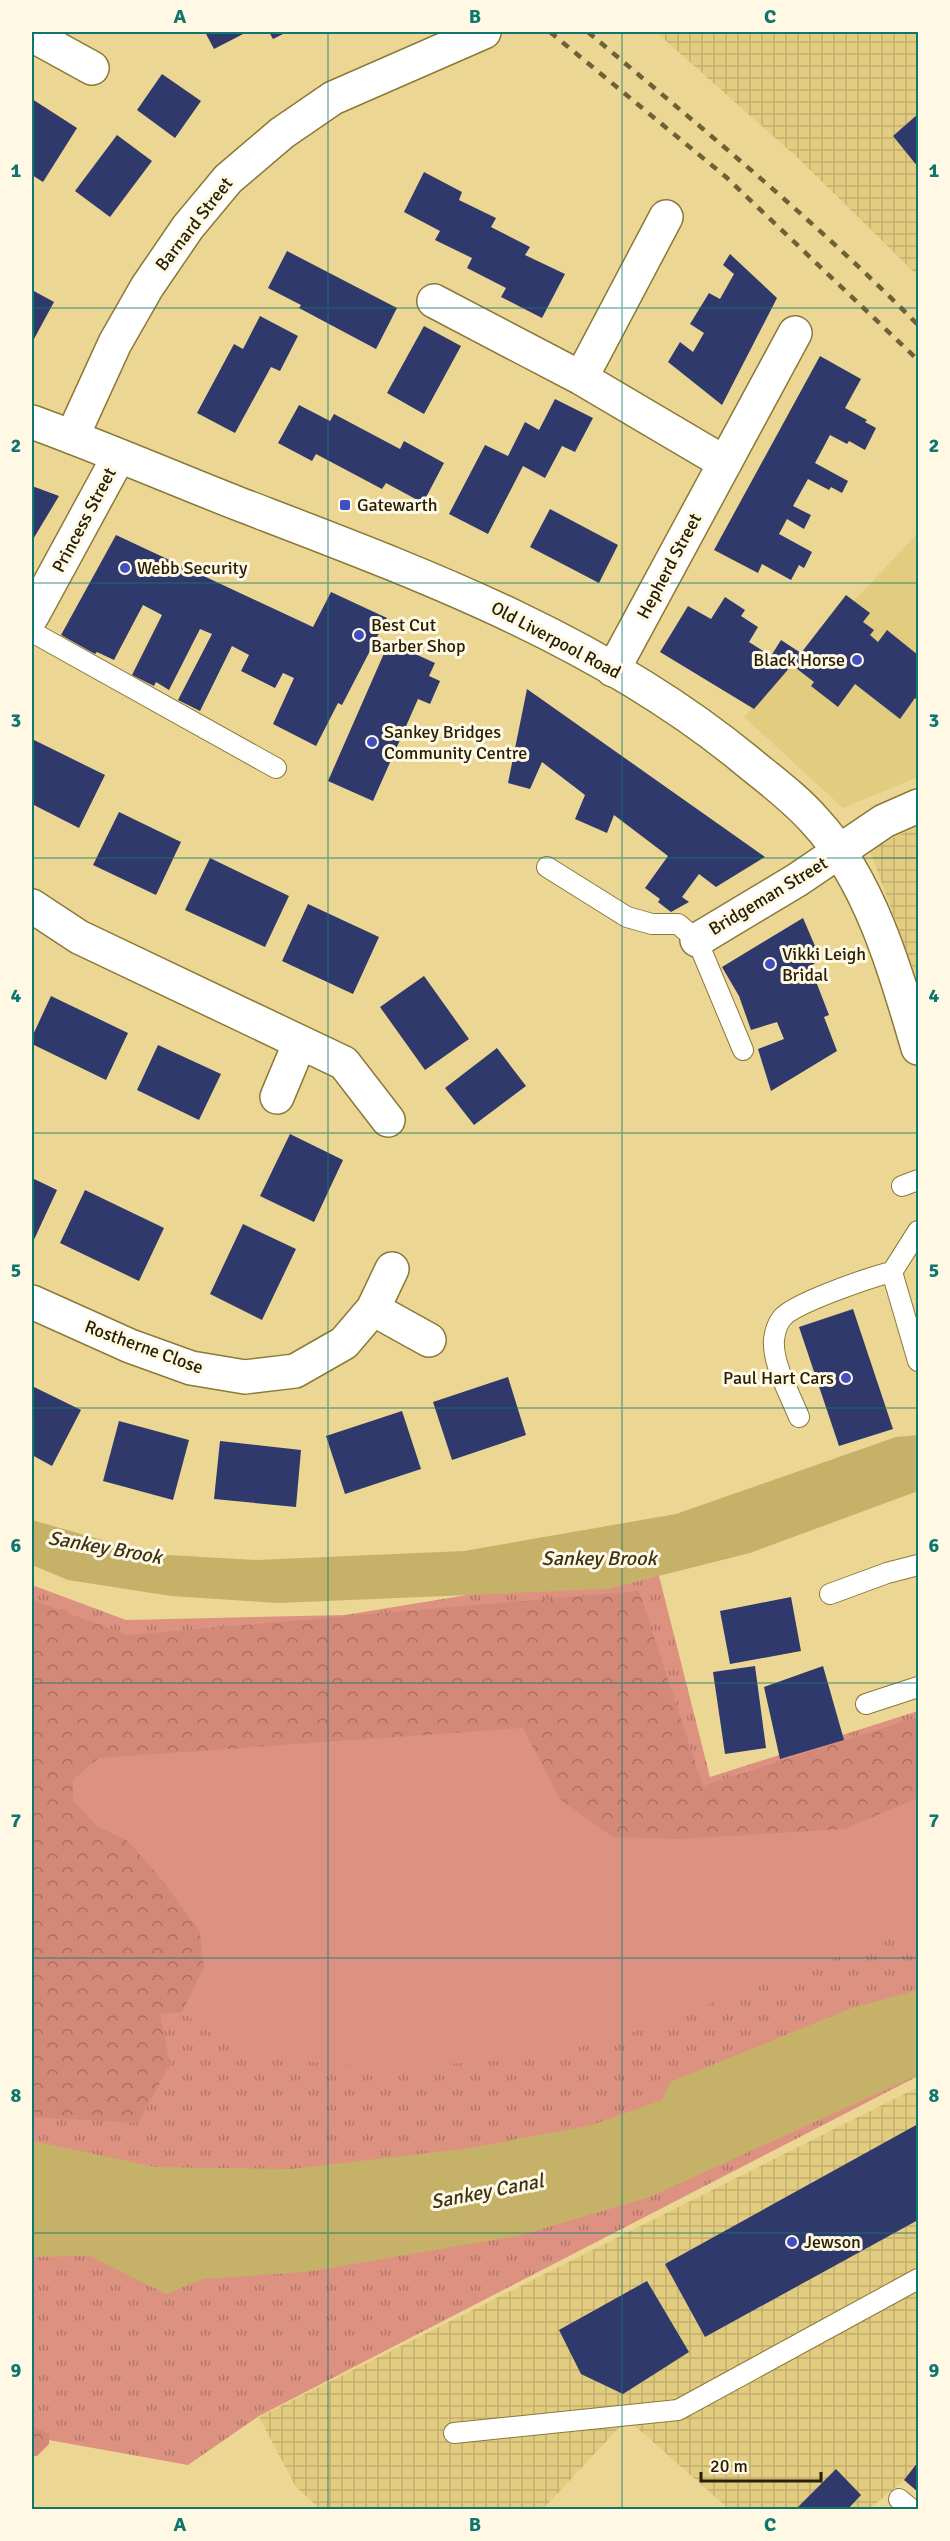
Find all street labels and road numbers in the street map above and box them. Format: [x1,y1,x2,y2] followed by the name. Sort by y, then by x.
[151,173,237,275] street label: Barnard Street
[47,464,121,576] street label: Princess Street
[632,509,706,623] street label: Hepherd Street
[487,597,625,683] street label: Old Liverpool Road
[705,852,831,940] street label: Bridgeman Street
[82,1315,206,1379] street label: Rostherne Close

